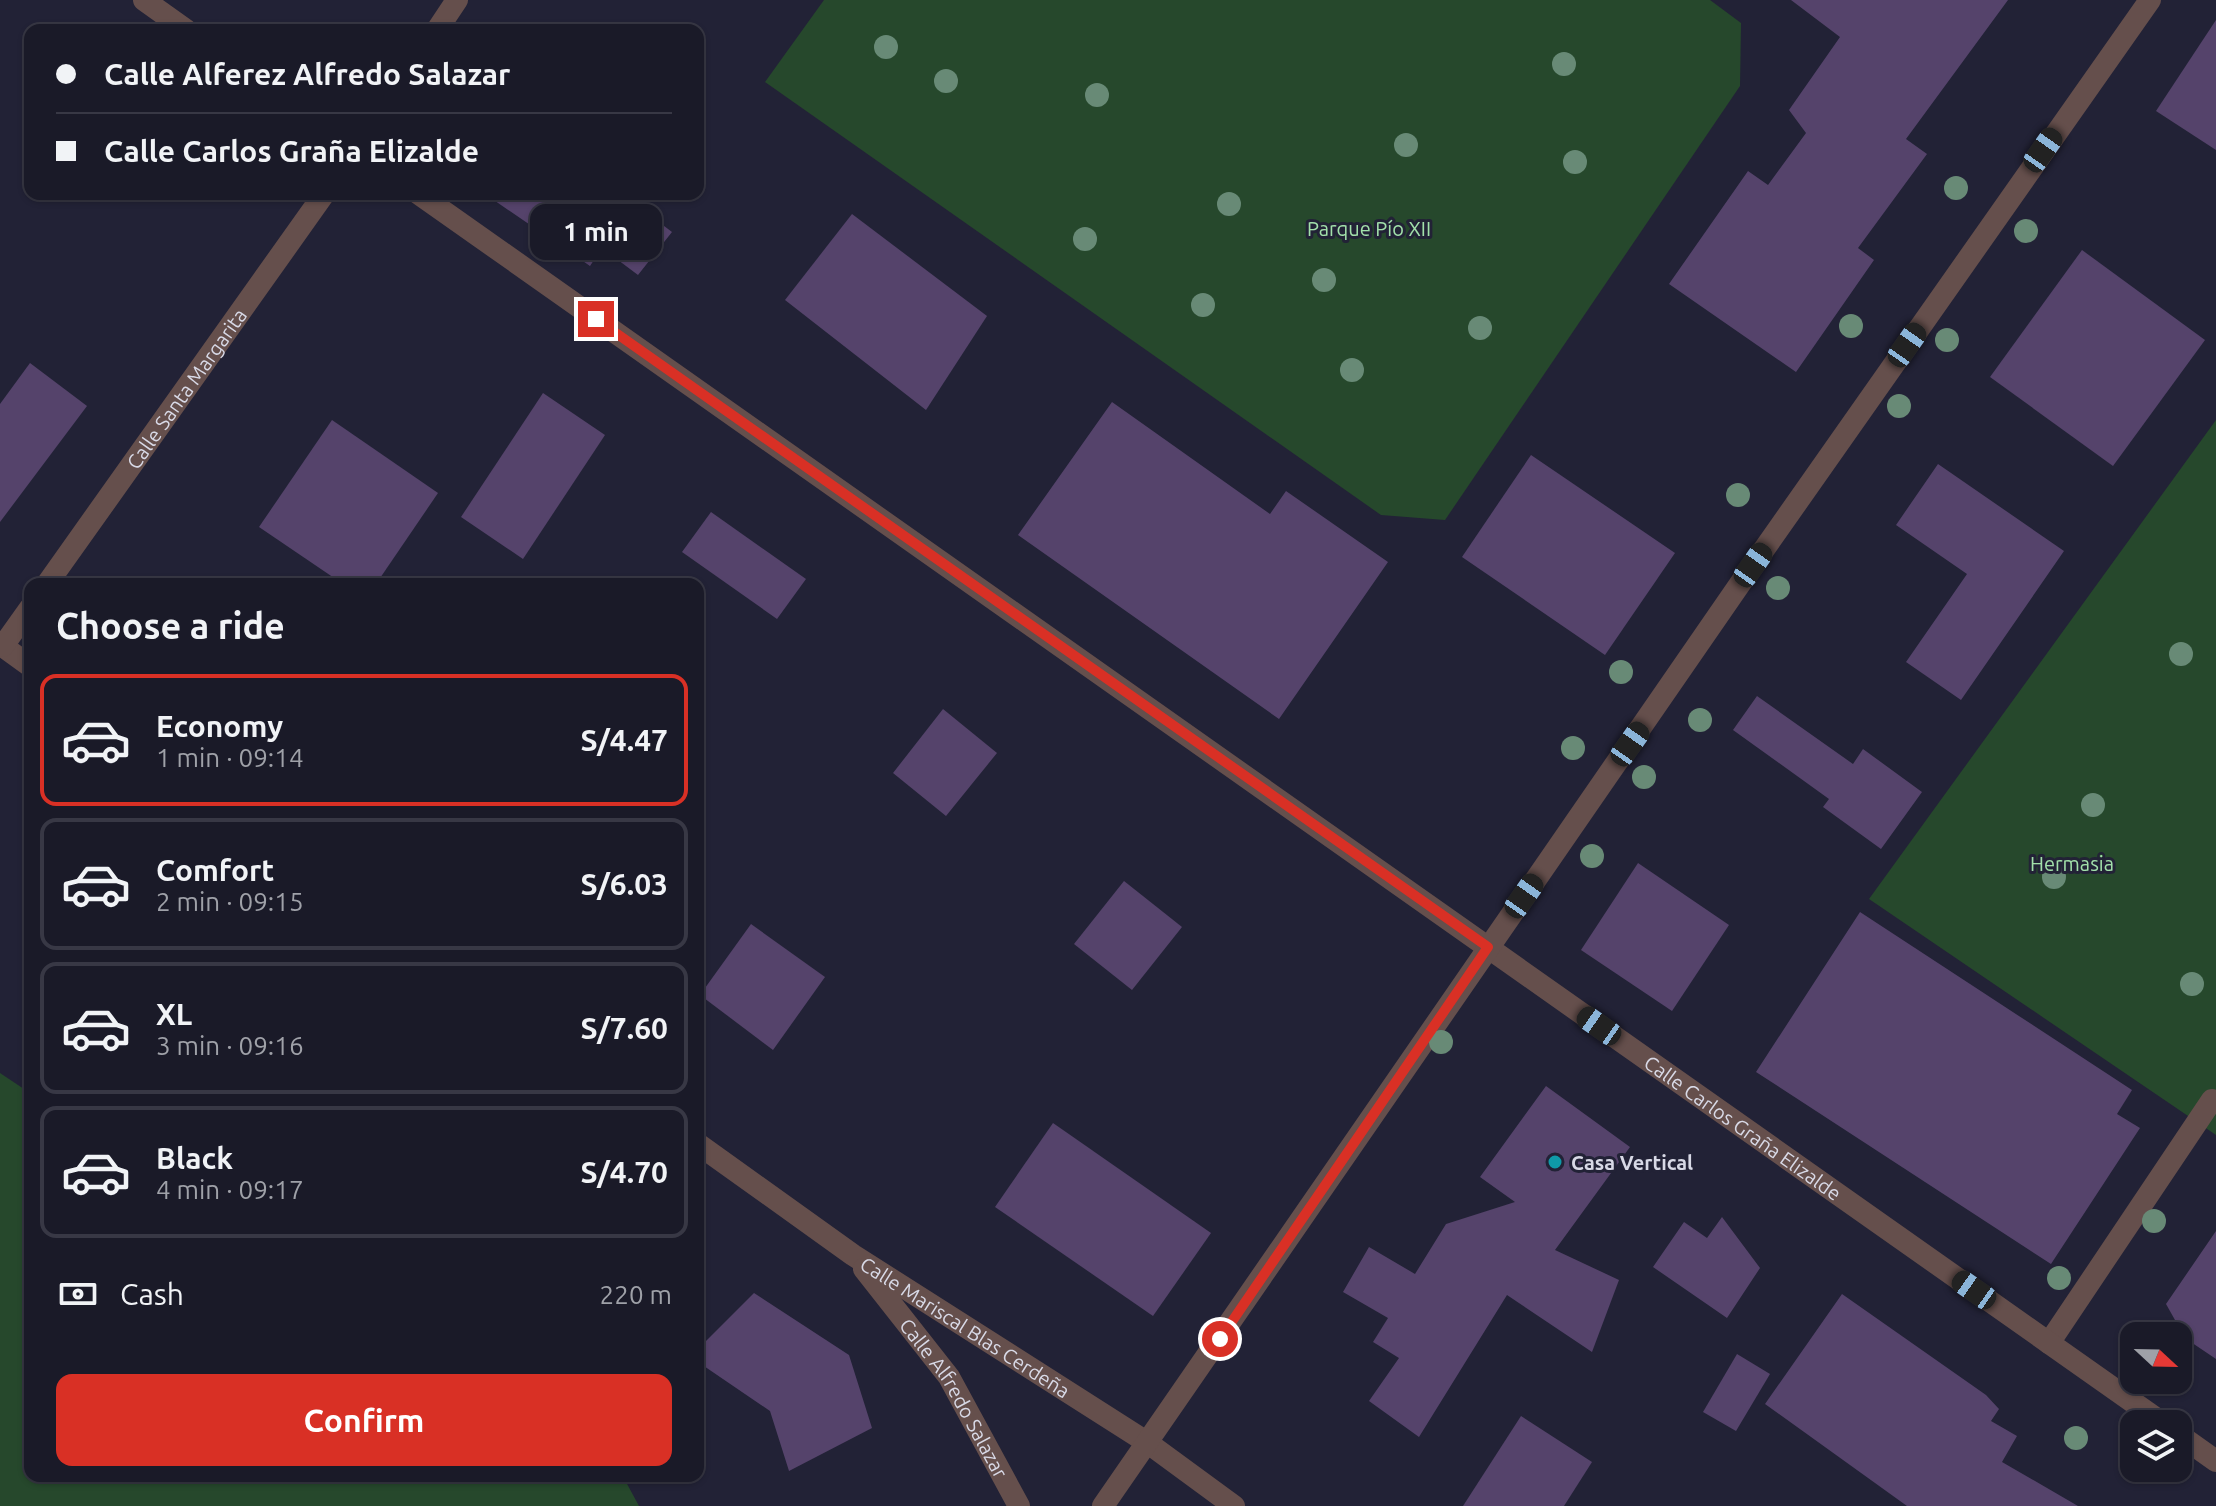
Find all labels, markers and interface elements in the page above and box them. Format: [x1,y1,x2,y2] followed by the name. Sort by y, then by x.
[104,57,510,91] text: Calle Alferez Alfredo Salazar
[2019,123,2067,177] car
[104,134,479,168] text: Calle Carlos Graña Elizalde
[530,203,662,259] callout: 1 min
[563,217,629,246] text: 1 min
[1307,217,1431,240] park label: Parque Pío XII
[578,301,614,337] route end
[121,304,251,473] street label: Calle Santa Margarita
[1883,318,1931,372] car
[1729,538,1777,592] car
[56,605,285,646] text: Choose a ride
[60,704,132,776] icon: car
[156,709,283,743] text: Economy
[1606,717,1654,771] car
[581,723,668,757] text: S/4.47
[156,743,304,772] text: 1 min · 09:14
[60,848,132,920] icon: car
[2030,852,2114,875] park label: Hermasia
[156,853,274,887] text: Comfort
[581,867,668,901] text: S/6.03
[1500,869,1548,923] car
[156,887,304,916] text: 2 min · 09:15
[60,992,132,1064] icon: car
[156,997,192,1031] text: XL
[1572,1002,1626,1050] car
[581,1011,668,1045] text: S/7.60
[156,1031,304,1060] text: 3 min · 09:16
[1640,1050,1846,1205] street label: Calle Carlos Graña Elizalde
[60,1136,132,1208] icon: car
[156,1141,233,1175] text: Black
[1571,1151,1693,1174] place label: Casa Vertical
[1546,1153,1564,1171] marker: Casa Vertical
[581,1155,668,1189] text: S/4.70
[156,1175,304,1204] text: 4 min · 09:17
[856,1251,1074,1402] street label: Calle Mariscal Blas Cerdeña
[1947,1266,2001,1314] car
[56,1272,100,1316] icon: cash
[120,1277,184,1311] text: Cash
[600,1280,672,1309] text: 220 m
[896,1314,1013,1482] street label: Calle Alfredo Salazar
[1202,1321,1238,1357] route start
[2120,1322,2192,1394] north arrow
[2120,1322,2192,1482] map controls
[56,1374,672,1466] button: Confirm
[2120,1410,2192,1482] button: layers

